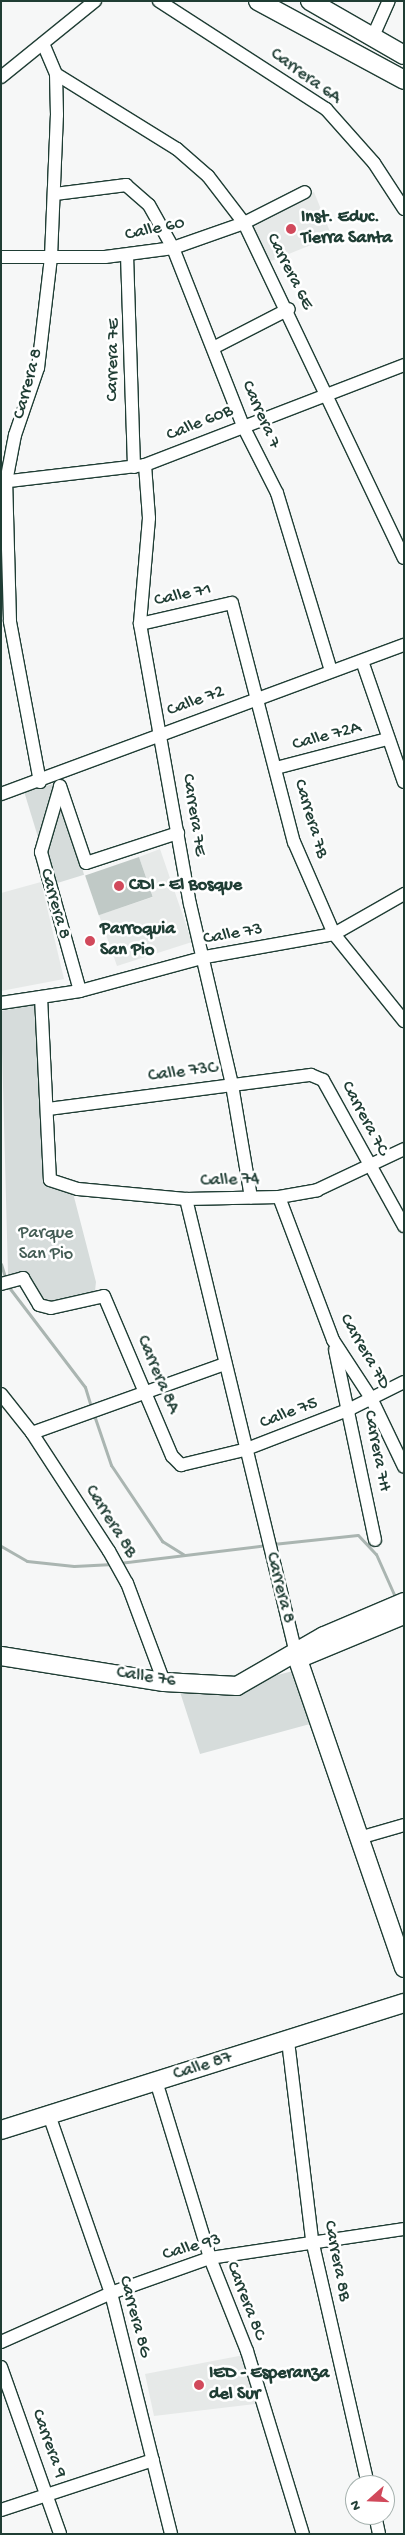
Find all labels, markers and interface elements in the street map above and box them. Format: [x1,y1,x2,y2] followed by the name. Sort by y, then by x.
[265,44,345,110] street label: Carrera 6A
[301,208,392,250] place label: Inst. Educ. Tierra Santa
[123,213,187,247] street label: Calle 60
[285,223,297,235] marker: Inst. Educ. Tierra Santa
[261,230,317,314] street label: Carrera 6E
[102,318,126,402] street label: Carrera 7E
[9,346,49,422] street label: Carrera 8
[236,378,284,452] street label: Carrera 7
[164,401,236,447] street label: Calle 60B
[152,579,214,613] street label: Calle 71
[164,682,228,722] street label: Calle 72
[290,718,364,756] street label: Calle 72A
[176,772,210,858] street label: Carrera 7E
[288,777,332,861] street label: Carrera 7B
[34,866,74,942] street label: Carrera 8
[129,875,242,897] place label: CDI - El Bosque
[113,880,125,892] marker: CDI - El Bosque
[202,919,264,951] street label: Calle 73
[100,920,175,962] place label: Parroquia San Pio
[84,935,96,947] marker: Parroquia San Pio
[147,1058,219,1088] street label: Calle 73C
[335,1078,393,1160] street label: Carrera 7C
[200,1169,260,1193] street label: Calle 74
[19,1224,73,1266] park label: Parque San Pio
[334,1310,394,1394] street label: Carrera 7D
[131,1333,183,1417] street label: Carrera 8A
[257,1393,321,1435] street label: Calle 75
[358,1409,394,1493] street label: Carrera 7H
[79,1482,141,1562] street label: Carrera 8B
[260,1550,298,1626] street label: Carrera 8
[115,1663,177,1693] street label: Calle 76
[171,2048,235,2086] street label: Calle 87
[318,2219,354,2303] street label: Carrera 8B
[160,2229,224,2267] street label: Calle 93
[220,2259,270,2343] street label: Carrera 8C
[113,2274,155,2360] street label: Carrera 8G
[209,2364,329,2406] place label: IED - Esperanza del Sur
[193,2379,205,2391] marker: IED - Esperanza del Sur
[26,2407,70,2481] street label: Carrera 9
[345,2475,395,2525] north arrow
[347,2498,366,2512] text: N

